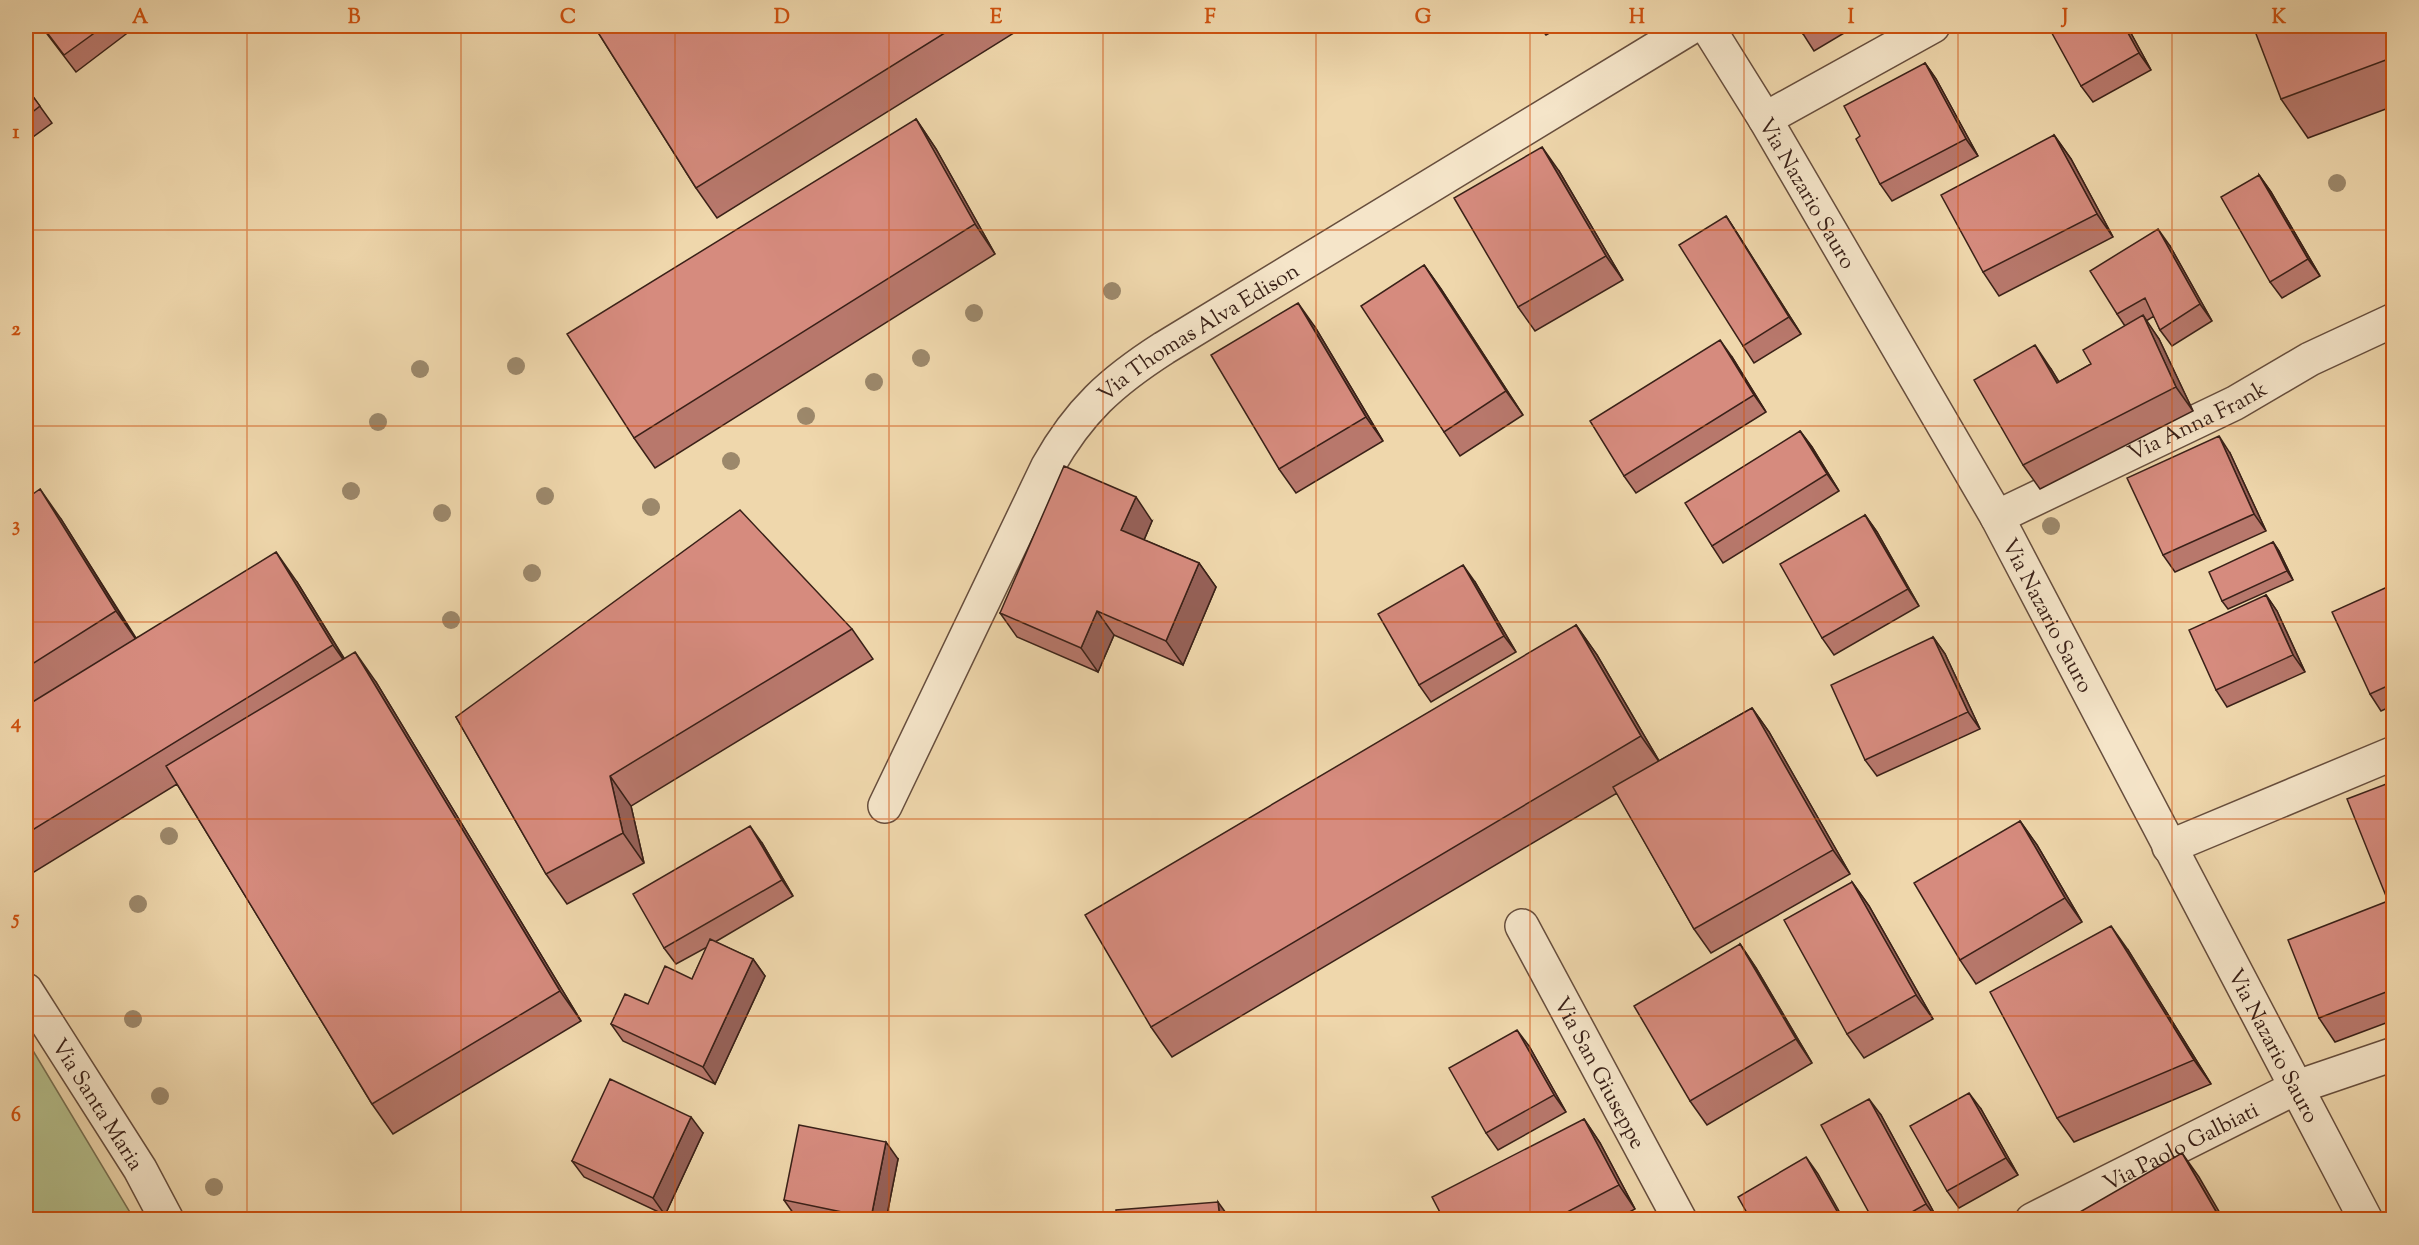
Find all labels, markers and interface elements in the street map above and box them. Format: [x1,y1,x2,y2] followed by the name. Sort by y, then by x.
[132,4,149,33] text: A
[348,4,361,33] text: B
[560,4,576,33] text: C
[774,4,790,33] text: D
[990,4,1003,33] text: E
[1204,4,1216,33] text: F
[1415,4,1432,33] text: G
[1629,4,1645,33] text: H
[1848,4,1855,33] text: I
[2060,4,2068,33] text: J
[2272,4,2287,33] text: K
[1749,113,1862,276] street label: Via Nazario Sauro
[13,119,20,148] text: 1
[1092,256,1306,411] street label: Via Thomas Alva Edison
[11,316,21,345] text: 2
[2123,375,2274,471] street label: Via Anna Frank
[12,512,20,541] text: 3
[1992,534,2100,699] street label: Via Nazario Sauro
[10,709,21,738] text: 4
[11,905,20,934] text: 5
[2218,964,2325,1130] street label: Via Nazario Sauro
[1544,992,1652,1155] street label: Via San Giuseppe
[42,1033,150,1178] street label: Via Santa Maria
[2098,1096,2265,1201] street label: Via Paolo Galbiati
[11,1102,21,1131] text: 6

